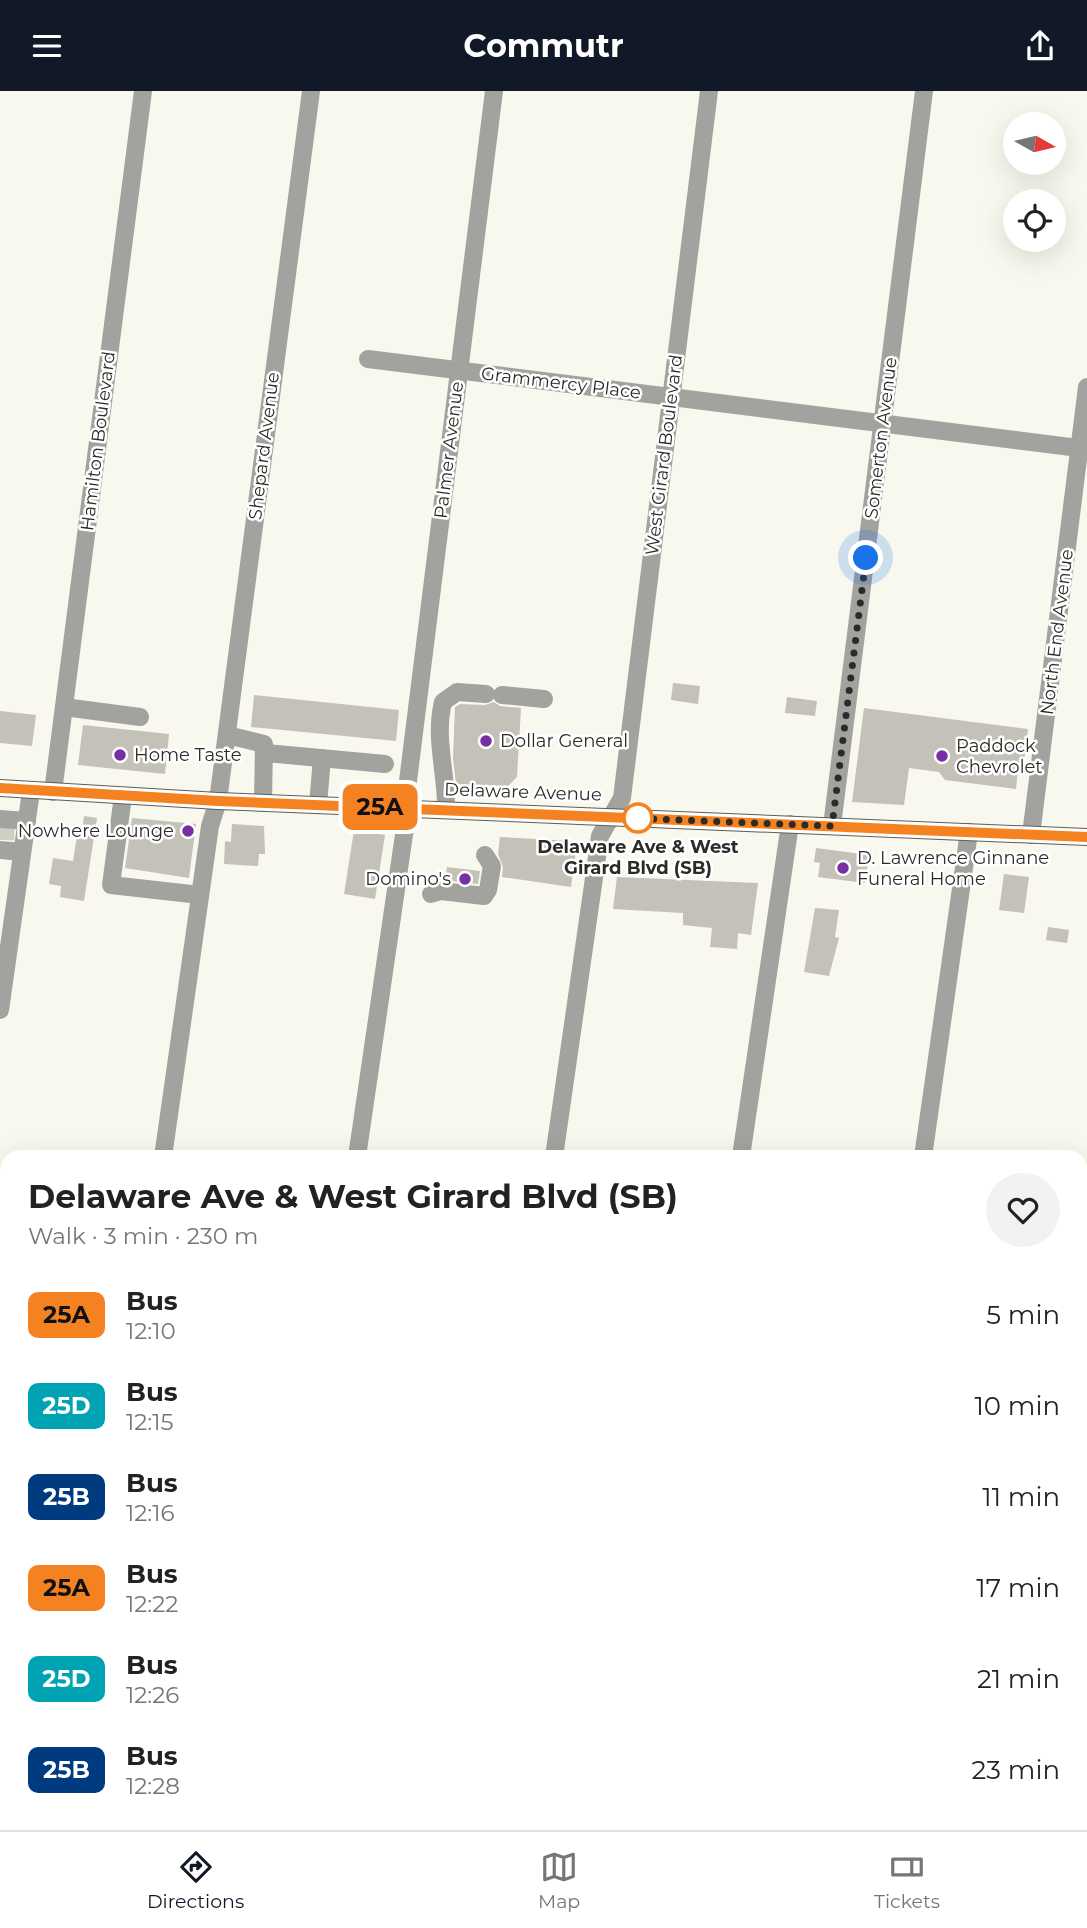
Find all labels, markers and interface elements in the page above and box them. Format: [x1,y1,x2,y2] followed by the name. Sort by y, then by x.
[463,26,624,65] text: Commutr
[28,27,66,65] icon: menu
[1021,27,1059,65] icon: share
[1003,112,1066,175] north arrow
[1003,112,1066,252] map controls
[1003,189,1066,252] button: locate
[76,350,120,532] street label: Hamilton Boulevard
[641,353,687,557] street label: West Girard Boulevard
[860,356,902,520] street label: Somerton Avenue
[480,362,642,404] street label: Grammercy Place
[244,371,284,521] street label: Shepard Avenue
[430,380,468,520] street label: Palmer Avenue
[848,540,883,575] your location
[1036,548,1078,716] street label: North End Avenue
[500,730,628,752] place label: Dollar General
[478,733,494,749] marker: Dollar General
[956,735,1043,778] place label: Paddock Chevrolet
[134,744,242,766] place label: Home Taste
[112,747,128,763] marker: Home Taste
[934,748,950,764] marker: Paddock Chevrolet
[444,778,602,806] street label: Delaware Avenue
[340,784,420,830] line badge: 25A
[357,792,403,821] text: 25A
[623,803,653,833] marker: Delaware Ave & West Girard Blvd (SB)
[18,820,174,842] place label: Nowhere Lounge
[180,823,196,839] marker: Nowhere Lounge
[537,836,739,879] place label: Delaware Ave & West Girard Blvd (SB)
[857,847,1049,890] place label: D. Lawrence Ginnane Funeral Home
[835,860,851,876] marker: D. Lawrence Ginnane Funeral Home
[365,868,451,890] place label: Domino's
[457,871,473,887] marker: Domino's
[986,1173,1060,1247] button: heart
[28,1176,678,1216] text: Delaware Ave & West Girard Blvd (SB)
[28,1222,258,1250] text: Walk · 3 min · 230 m
[126,1285,178,1317] text: Bus
[986,1299,1060,1331] text: 5 min
[43,1300,90,1329] text: 25A
[126,1317,176,1345] text: 12:10
[126,1376,178,1408] text: Bus
[974,1390,1060,1422] text: 10 min
[42,1391,91,1420] text: 25D
[126,1408,174,1436] text: 12:15
[126,1467,178,1499] text: Bus
[982,1481,1060,1513] text: 11 min
[43,1482,90,1511] text: 25B
[126,1499,175,1527] text: 12:16
[126,1558,178,1590] text: Bus
[976,1572,1060,1604] text: 17 min
[43,1573,90,1602] text: 25A
[126,1590,178,1618] text: 12:22
[126,1649,178,1681] text: Bus
[977,1663,1060,1695] text: 21 min
[42,1664,91,1693] text: 25D
[126,1681,179,1709] text: 12:26
[126,1740,178,1772] text: Bus
[972,1754,1060,1786] text: 23 min
[43,1755,90,1784] text: 25B
[126,1772,180,1800] text: 12:28
[147,1848,244,1913] tab: Directions
[538,1848,580,1913] tab: Map
[874,1848,940,1913] tab: Tickets

